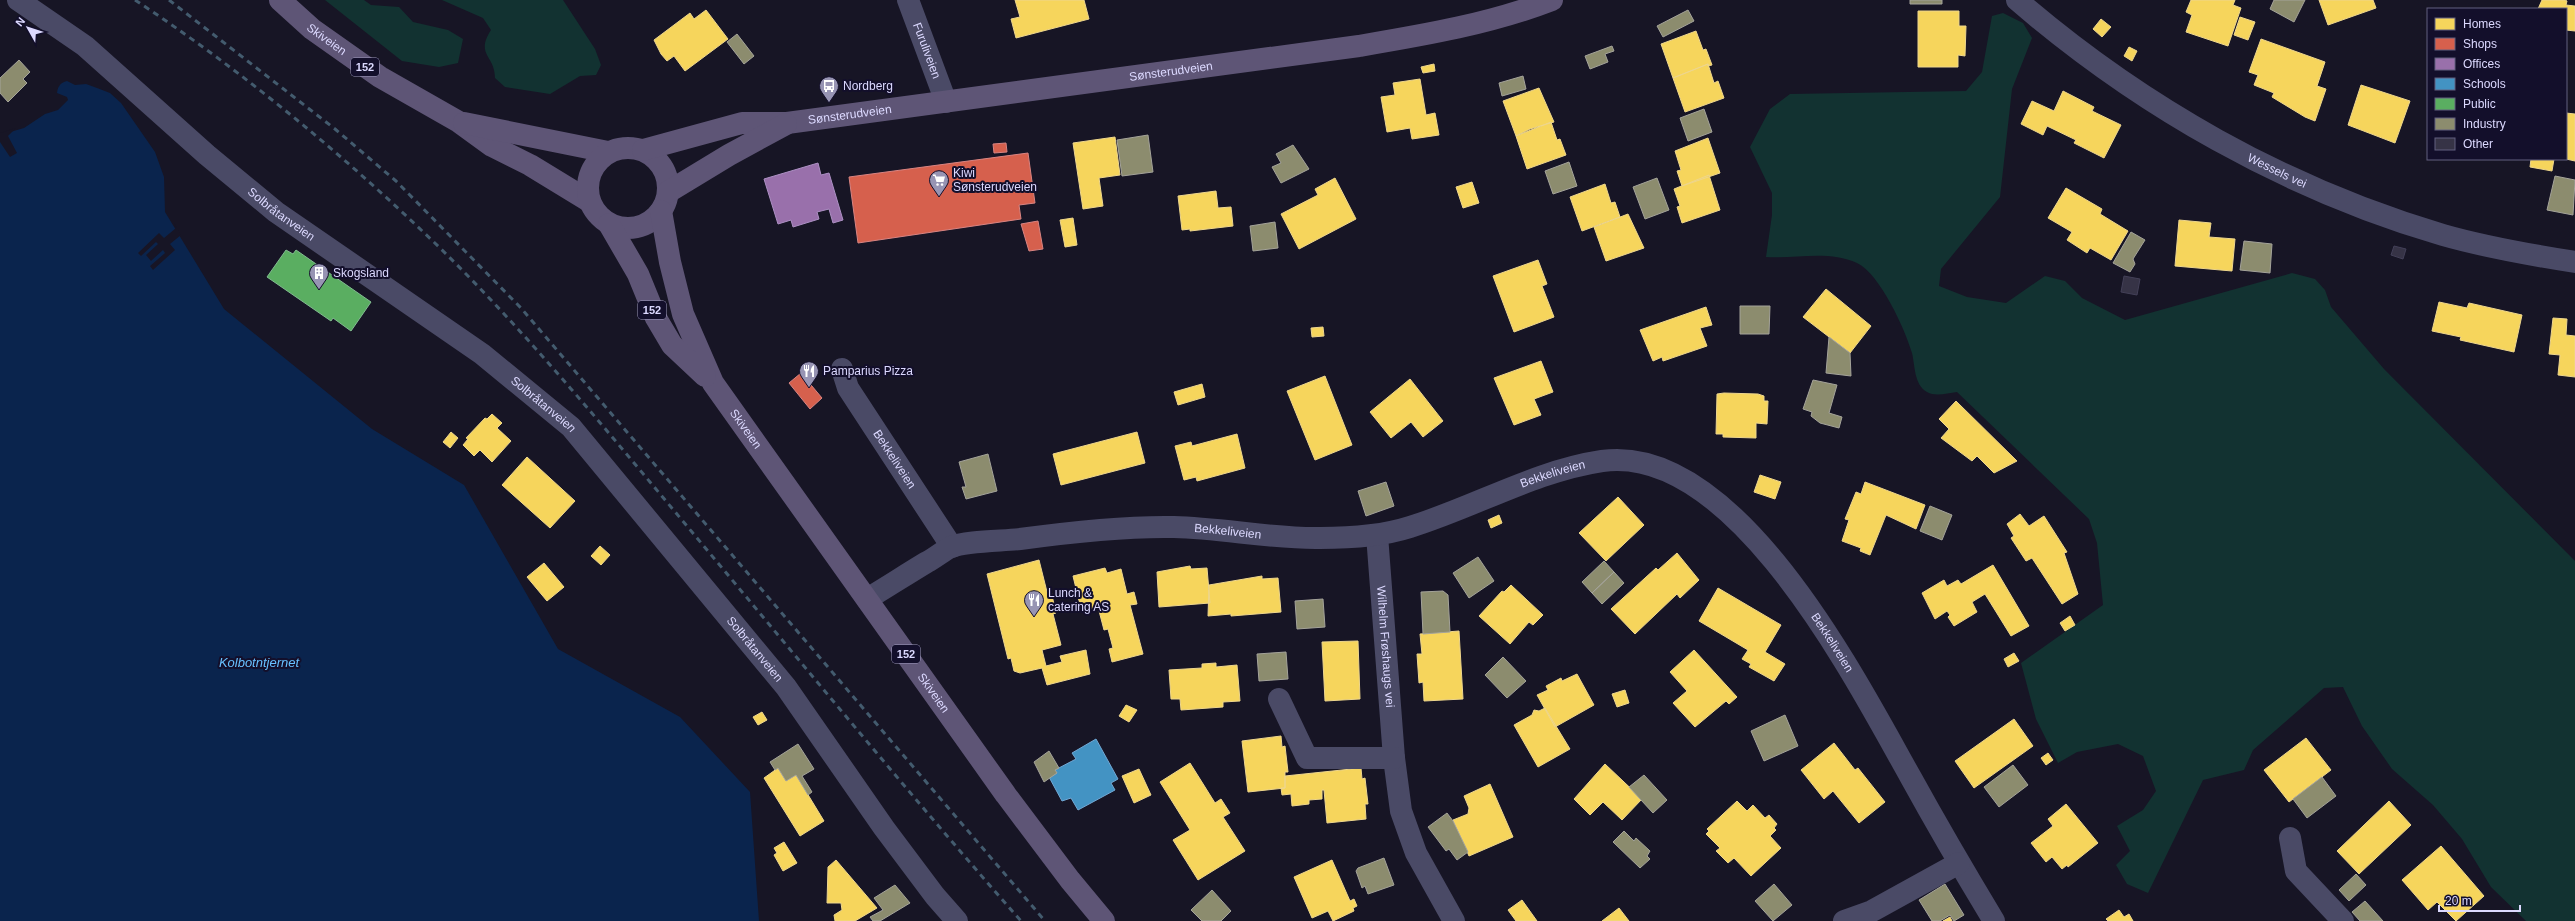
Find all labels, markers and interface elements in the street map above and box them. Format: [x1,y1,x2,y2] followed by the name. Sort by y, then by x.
[8,8,48,48] north arrow
[2427,8,2567,160] legend
[13,15,27,29] text: N
[2463,17,2501,31] text: Homes
[304,21,349,58] street label: Skiveien
[910,21,944,81] street label: Furuliveien
[2463,37,2497,51] text: Shops
[2463,57,2500,71] text: Offices
[351,58,379,76] road number: 152
[1128,59,1214,84] street label: Sønsterudveien
[818,75,840,103] bus stop icon: Nordberg
[2463,77,2506,91] text: Schools
[843,79,893,93] place label: Nordberg
[2463,97,2496,111] text: Public
[807,102,892,127] street label: Sønsterudveien
[2463,117,2506,131] text: Industry
[2463,137,2493,151] text: Other
[2245,150,2309,191] street label: Wessels vei
[953,166,1037,194] place label: Kiwi Sønsterudveien
[928,169,950,197] supermarket icon: Kiwi Sønsterudveien
[245,185,318,244] street label: Solbråtanveien
[308,262,330,290] building icon: Skogsland
[333,266,389,280] place label: Skogsland
[638,301,666,319] road number: 152
[798,360,820,388] restaurant icon: Pamparius Pizza
[823,364,913,378] place label: Pamparius Pizza
[508,374,579,435] street label: Solbråtanveien
[727,406,765,452] street label: Skiveien
[870,427,919,491] street label: Bekkeliveien
[1518,457,1587,491] street label: Bekkeliveien
[1194,521,1262,542] street label: Bekkeliveien
[1374,585,1397,708] street label: Wilhelm Frøshaugs vei
[1048,586,1109,614] place label: Lunch & catering AS
[1023,589,1045,617] restaurant icon: Lunch & catering AS
[1808,610,1856,675] street label: Bekkeliveien
[724,614,786,685] street label: Solbråtanveien
[892,645,920,663] road number: 152
[219,655,300,670] water label: Kolbotntjernet
[915,670,952,716] street label: Skiveien
[2439,887,2520,913] scale bar
[2445,894,2472,908] text: 20 m

